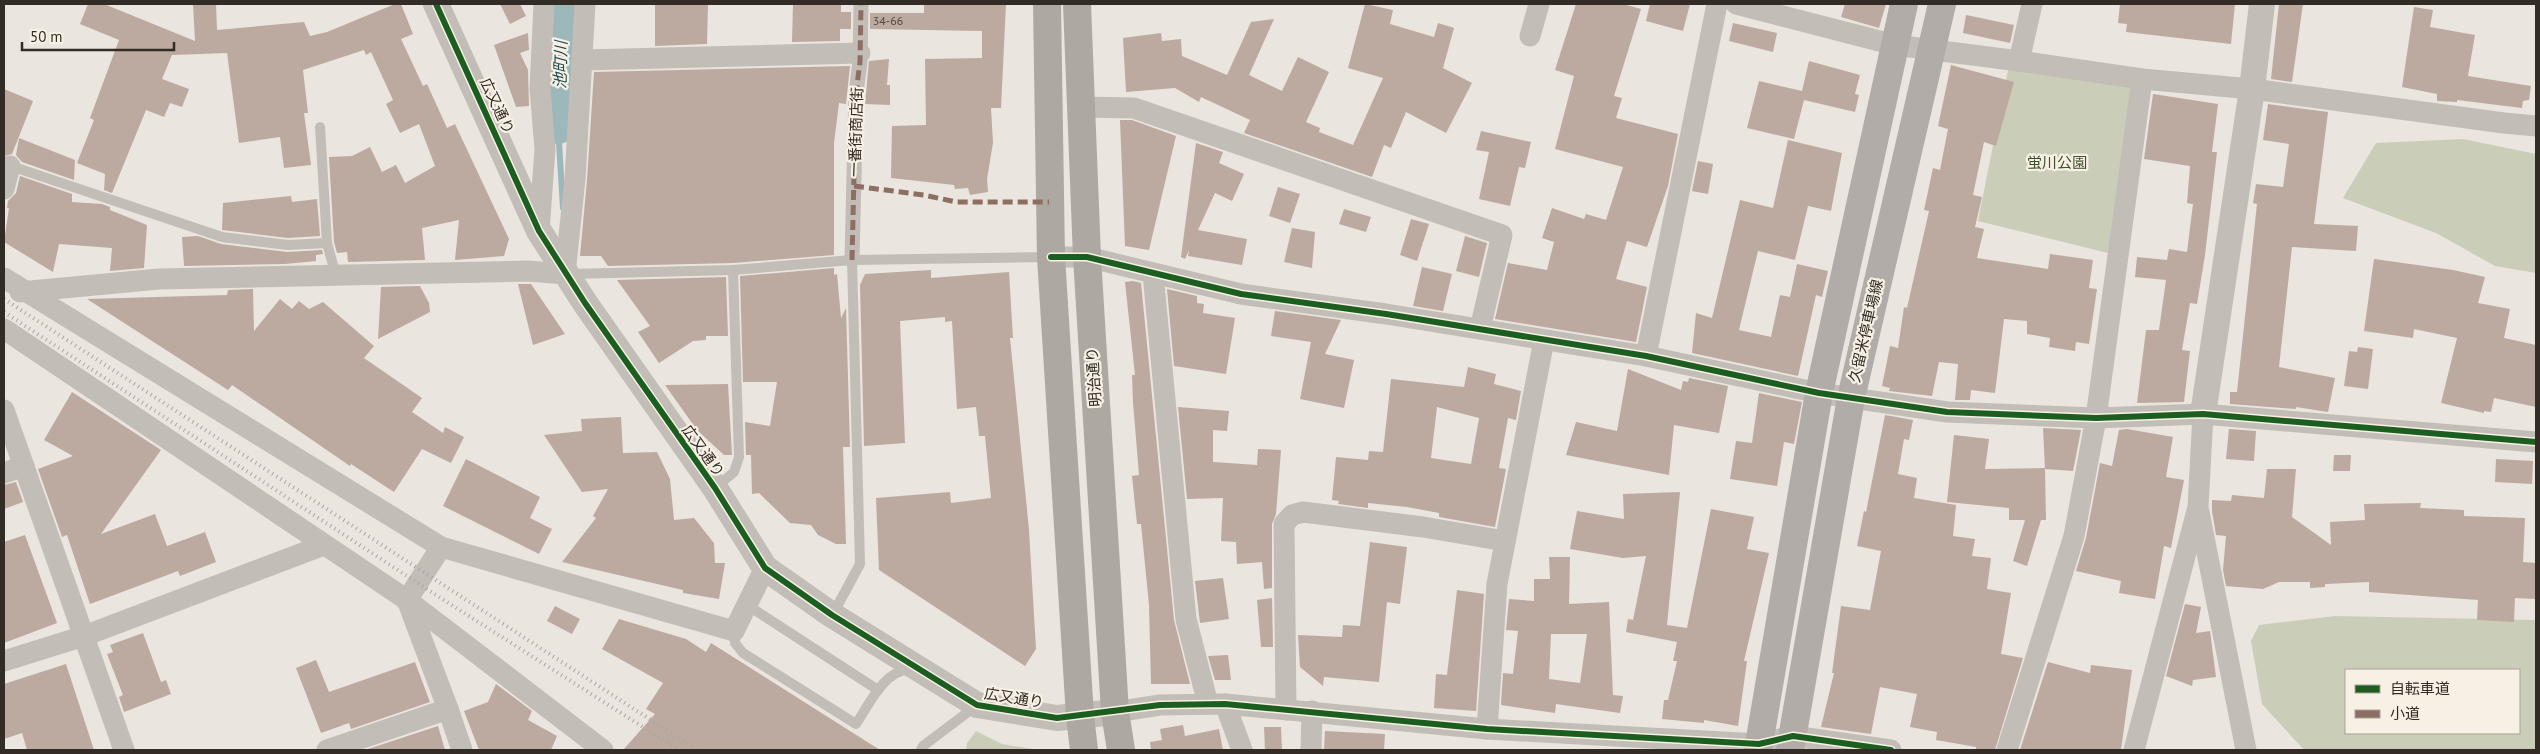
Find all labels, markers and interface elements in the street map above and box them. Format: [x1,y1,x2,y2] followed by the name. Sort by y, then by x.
[873,13,903,28] house number: 34-66
[22,20,175,52] scale bar
[30,27,63,46] text: 50 m
[550,39,570,89] water label: 池町川
[476,75,519,137] street label: 広又通り
[844,87,867,177] street label: 一番街商店街
[2027,153,2087,172] park label: 蛍川公園
[1844,278,1887,384] street label: 久留米停車場線
[1082,346,1105,408] street label: 明治通り
[678,421,729,481] street label: 広又通り
[2345,669,2520,734] legend
[2390,679,2450,698] text: 自転車道
[983,683,1045,712] street label: 広又通り
[2390,704,2420,723] text: 小道

